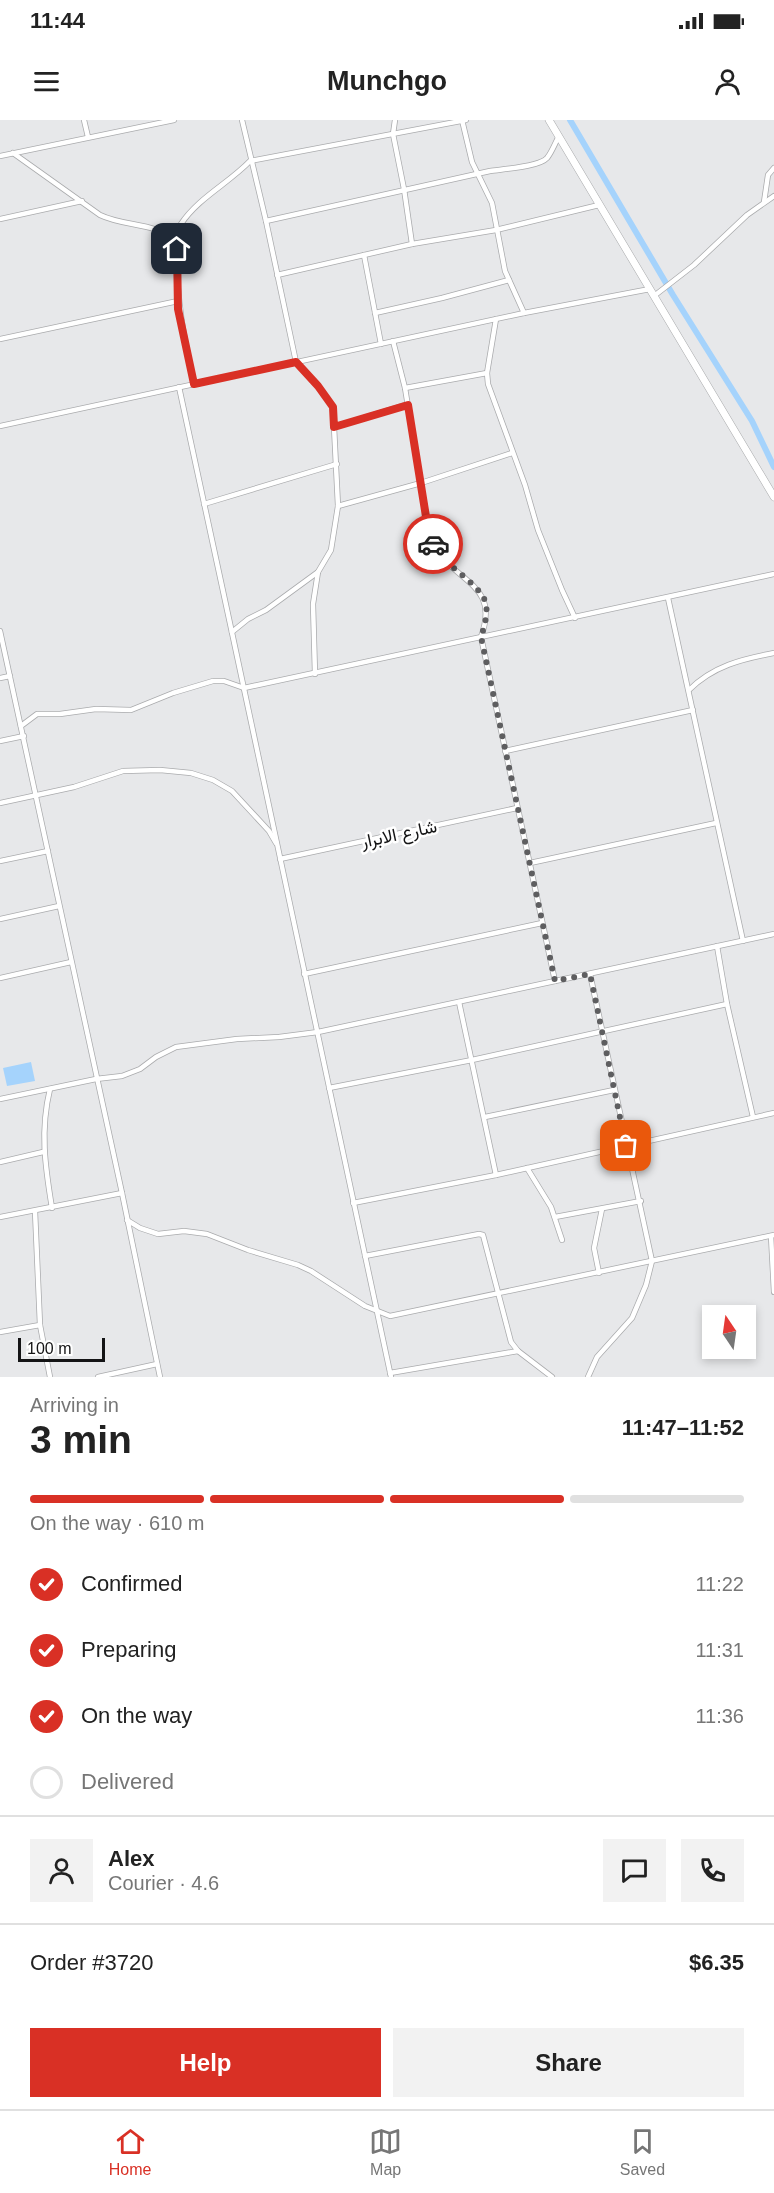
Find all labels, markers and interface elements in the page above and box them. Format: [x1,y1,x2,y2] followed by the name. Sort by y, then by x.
[30,8,85,33] text: 11:44
[30,65,63,98] icon: menu
[711,65,744,98] icon: person
[327,66,447,96] text: Munchgo
[151,223,202,274] pin
[160,232,193,265] icon: home
[403,514,463,574] courier
[417,528,450,561] icon: car
[358,816,439,854] street label: شارع الابرار
[600,1120,651,1171] pin
[609,1129,642,1162] icon: bag
[702,1305,756,1359] north arrow
[702,1305,756,1359] map controls
[18,1335,105,1362] scale bar
[27,1340,71,1357] text: 100 m
[30,1394,119,1416] text: Arriving in
[622,1415,744,1440] text: 11:47–11:52
[30,1418,132,1461] text: 3 min
[30,1512,205,1534] text: On the way · 610 m
[30,1568,63,1601] icon: check
[81,1571,182,1596] text: Confirmed
[695,1573,744,1595] text: 11:22
[30,1634,63,1667] icon: check
[81,1637,176,1662] text: Preparing
[695,1639,744,1661] text: 11:31
[30,1700,63,1733] icon: check
[81,1703,192,1728] text: On the way
[695,1705,744,1727] text: 11:36
[81,1769,174,1794] text: Delivered
[30,1839,93,1902] button: person
[603,1839,666,1902] button: chat
[681,1839,744,1902] button: phone
[108,1846,154,1871] text: Alex
[108,1872,219,1894] text: Courier · 4.6
[30,1950,154,1975] text: Order #3720
[689,1950,744,1975] text: $6.35
[30,2028,381,2097] button: Help
[393,2028,744,2097] button: Share
[109,2125,152,2179] tab: Home
[369,2125,402,2179] tab: Map
[620,2125,665,2179] tab: Saved

